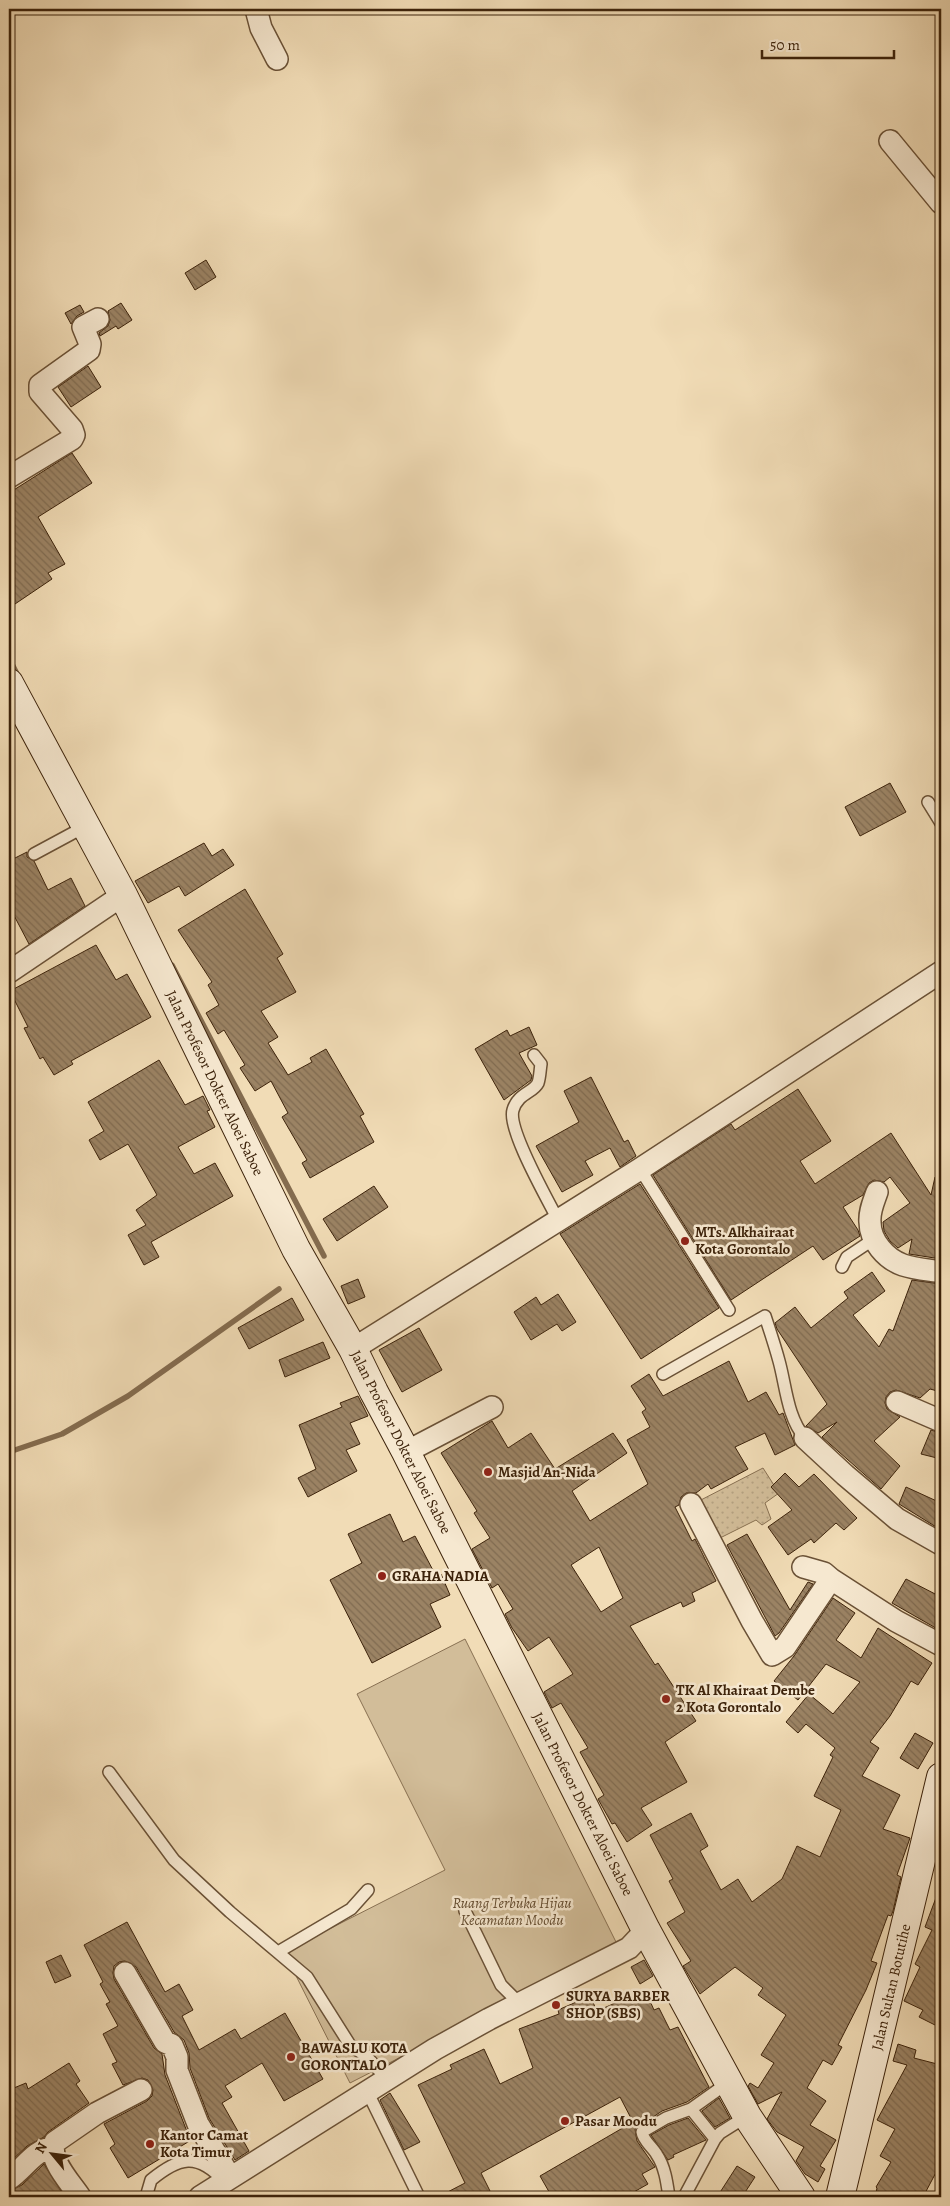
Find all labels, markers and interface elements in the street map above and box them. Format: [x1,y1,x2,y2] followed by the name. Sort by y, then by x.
[762,28,895,60] scale bar
[770,35,800,55] text: 50 m
[161,987,269,1179] street label: Jalan Profesor Dokter Aloei Saboe
[695,1222,794,1259] place label: MTs. Alkhairaat Kota Gorontalo
[679,1235,691,1247] marker: MTs. Alkhairaat Kota Gorontalo
[346,1347,456,1538] street label: Jalan Profesor Dokter Aloei Saboe
[498,1462,597,1482] place label: Masjid An-Nida
[482,1466,494,1478] marker: Masjid An-Nida
[392,1566,490,1586] place label: GRAHA NADIA
[376,1570,388,1582] marker: GRAHA NADIA
[676,1680,815,1717] place label: TK Al Khairaat Dembe 2 Kota Gorontalo
[660,1693,672,1705] marker: TK Al Khairaat Dembe 2 Kota Gorontalo
[528,1709,638,1900] street label: Jalan Profesor Dokter Aloei Saboe
[452,1893,572,1930] park label: Ruang Terbuka Hijau Kecamatan Moodu
[867,1921,915,2052] street label: Jalan Sultan Botutihe
[566,1986,670,2023] place label: SURYA BARBER SHOP (SBS)
[550,1999,562,2011] marker: SURYA BARBER SHOP (SBS)
[301,2038,408,2075] place label: BAWASLU KOTA GORONTALO
[285,2051,297,2063] marker: BAWASLU KOTA GORONTALO
[575,2111,658,2131] place label: Pasar Moodu
[559,2115,571,2127] marker: Pasar Moodu
[160,2125,248,2162] place label: Kantor Camat Kota Timur
[28,2128,78,2178] north arrow
[144,2138,156,2150] marker: Kantor Camat Kota Timur
[30,2139,52,2157] text: N

